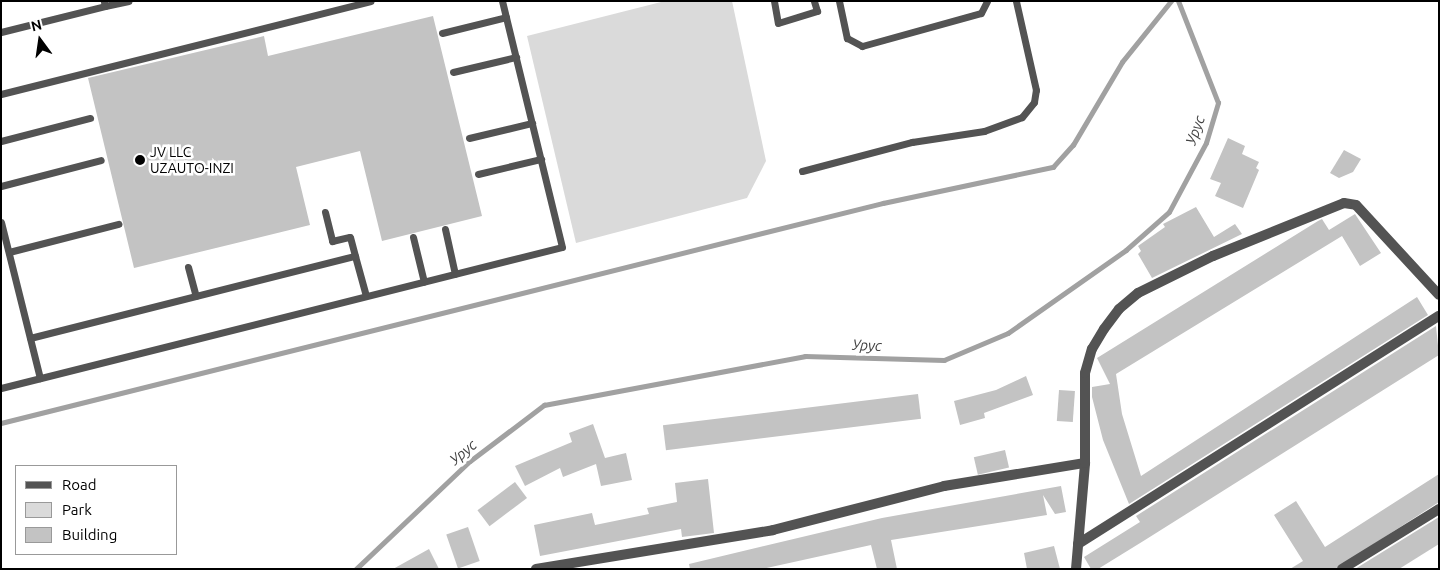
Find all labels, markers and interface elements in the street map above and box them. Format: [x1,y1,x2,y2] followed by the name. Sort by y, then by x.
[15,15,65,65] north arrow
[29,16,43,34] text: N
[1181,113,1209,147] water label: Урус
[150,144,234,176] place label: JV LLC UZAUTO-INZI
[134,154,146,166] marker: JV LLC UZAUTO-INZI
[852,335,882,355] water label: Урус
[446,436,480,468] water label: Урус
[15,465,178,555] legend
[62,476,97,493] text: Road
[62,501,92,518] text: Park
[62,526,117,543] text: Building

